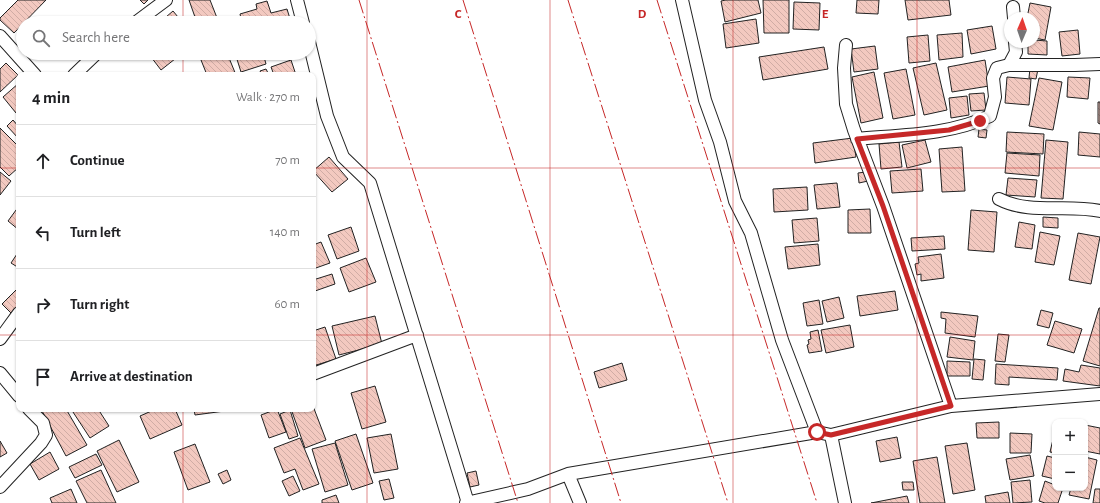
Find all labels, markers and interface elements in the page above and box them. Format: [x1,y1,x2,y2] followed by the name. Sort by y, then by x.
[455,8,462,21] text: C
[638,8,647,21] text: D
[822,8,829,21] text: E
[1004,12,1040,48] north arrow
[16,16,316,60] search box
[30,27,52,49] icon: search
[62,30,130,45] text: Search here
[32,89,70,106] text: 4 min
[236,91,300,104] text: Walk · 270 m
[971,112,989,130] route end
[32,150,54,172] icon: ahead
[70,153,125,168] text: Continue
[275,154,300,167] text: 70 m
[32,222,54,244] icon: left
[70,225,121,240] text: Turn left
[270,226,300,239] text: 140 m
[32,294,54,316] icon: right
[70,297,129,312] text: Turn right
[274,298,300,311] text: 60 m
[32,366,54,388] icon: arrive
[70,369,193,384] text: Arrive at destination
[1052,419,1088,491] map controls
[1052,419,1088,455] button: +
[808,423,826,441] route start
[1052,455,1088,491] button: −

